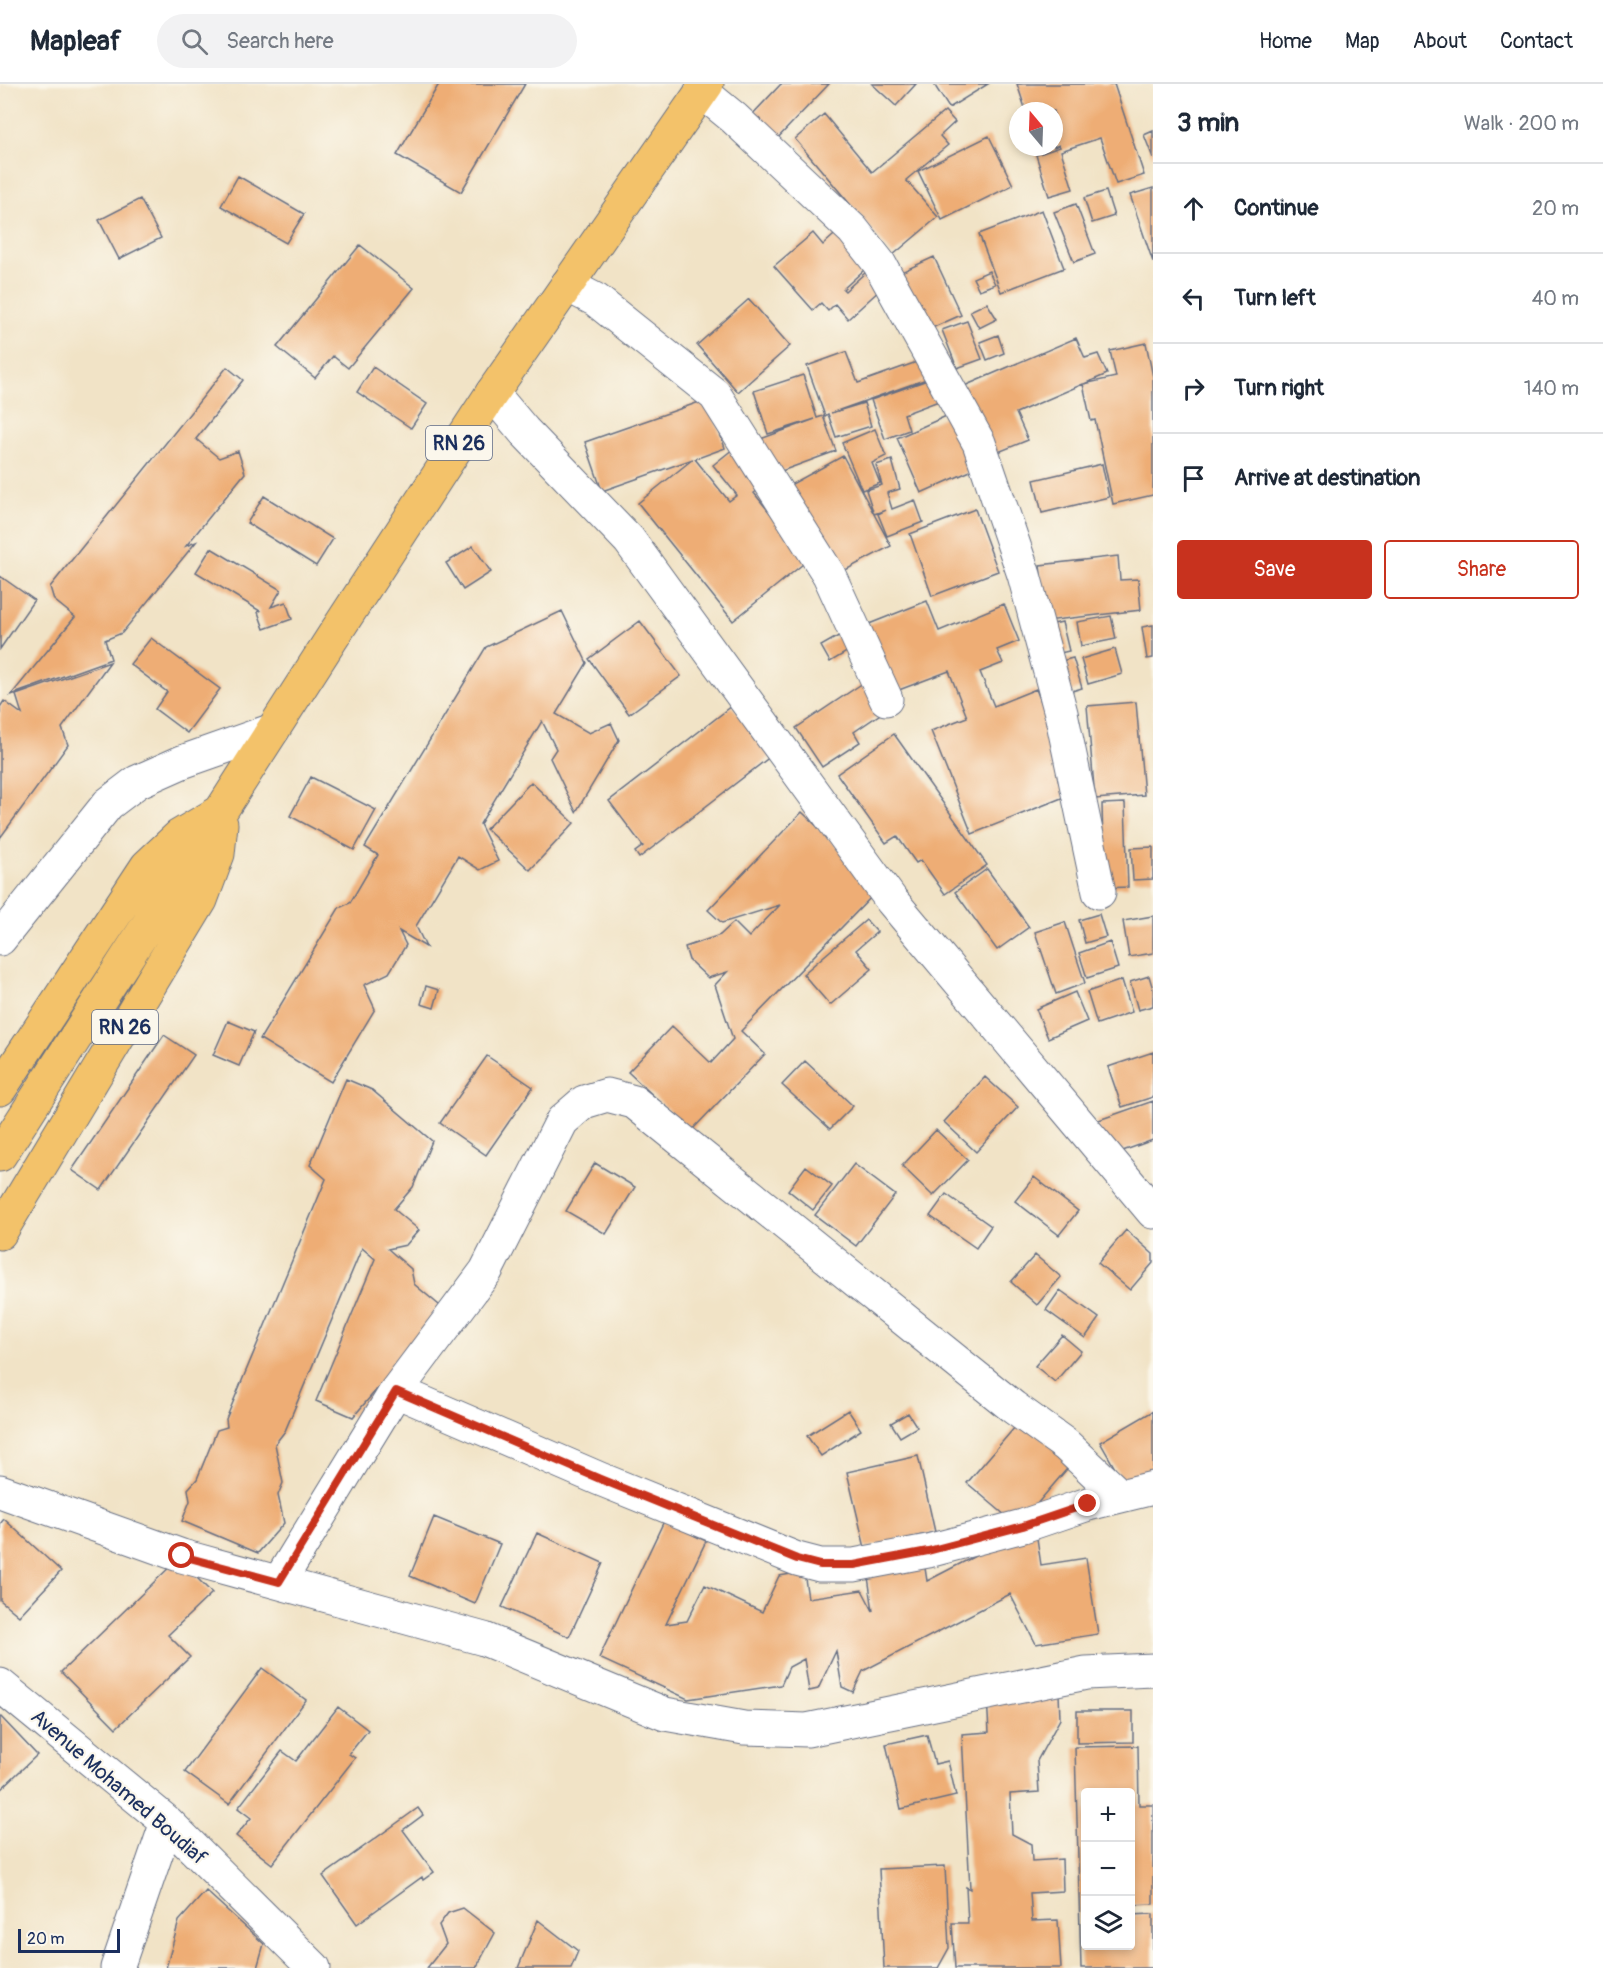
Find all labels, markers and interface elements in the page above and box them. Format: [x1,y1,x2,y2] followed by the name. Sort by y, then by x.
[157,14,577,68] search box
[30,24,121,59] text: Mapleaf
[178,25,211,58] icon: search
[226,27,334,55] text: Search here
[1259,28,1312,55] text: Home
[1345,28,1380,55] text: Map
[1413,28,1467,55] text: About
[1500,28,1573,55] text: Contact
[1009,102,1063,156] north arrow
[1177,107,1239,139] text: 3 min
[1464,111,1579,136] text: Walk · 200 m
[1177,192,1210,225] icon: ahead
[1234,194,1318,222] text: Continue
[1532,196,1579,221] text: 20 m
[1177,282,1210,315] icon: left
[1234,284,1316,312] text: Turn left
[1532,286,1579,311] text: 40 m
[1177,372,1210,405] icon: right
[1234,374,1324,402] text: Turn right
[1524,376,1579,401] text: 140 m
[426,426,492,460] road number: RN 26
[1177,462,1210,495] icon: arrive
[1234,464,1420,492] text: Arrive at destination
[1177,540,1372,599] button: Save
[1384,540,1579,599] button: Share
[92,1010,158,1044] road number: RN 26
[1074,1490,1100,1516] route end
[168,1542,194,1568] route start
[25,1703,213,1872] street label: Avenue Mohamed Boudiaf
[1081,1788,1135,1950] map controls
[1081,1788,1135,1842] button: +
[1081,1842,1135,1896] button: −
[1081,1896,1135,1950] button: layers
[18,1926,120,1954] scale bar
[27,1929,65,1949] text: 20 m

